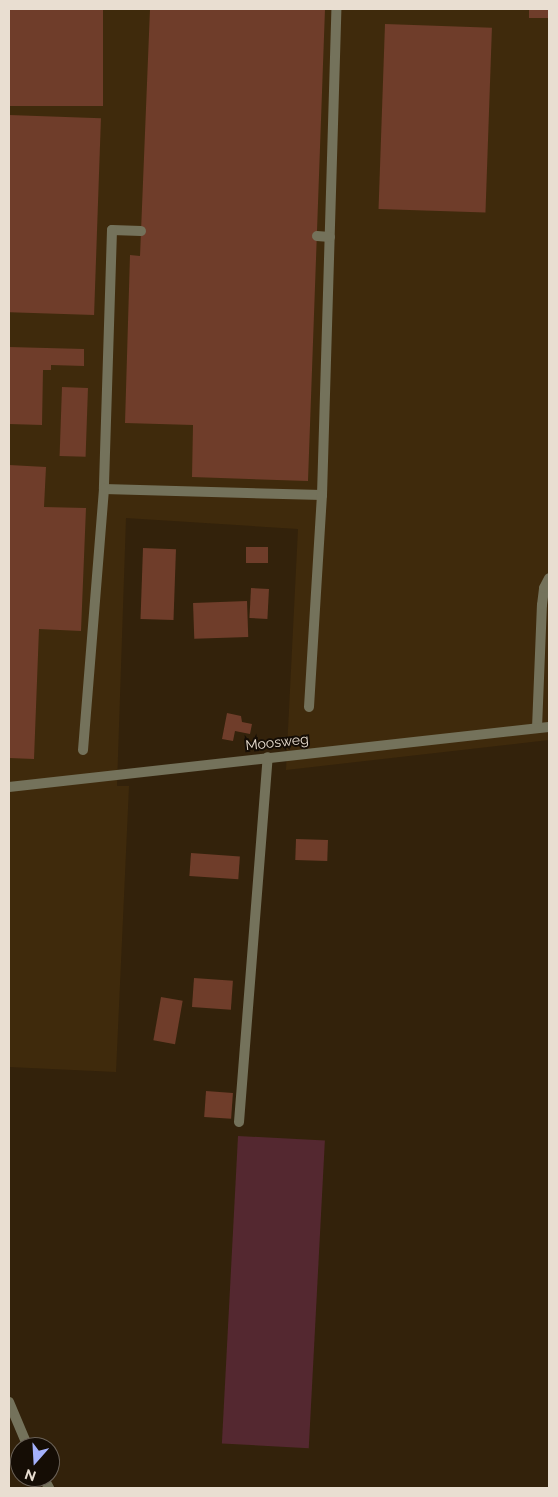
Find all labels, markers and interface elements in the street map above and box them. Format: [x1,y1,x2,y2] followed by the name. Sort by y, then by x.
[245,730,309,754] street label: Moosweg
[10,1437,60,1487] north arrow
[23,1466,38,1485] text: N

